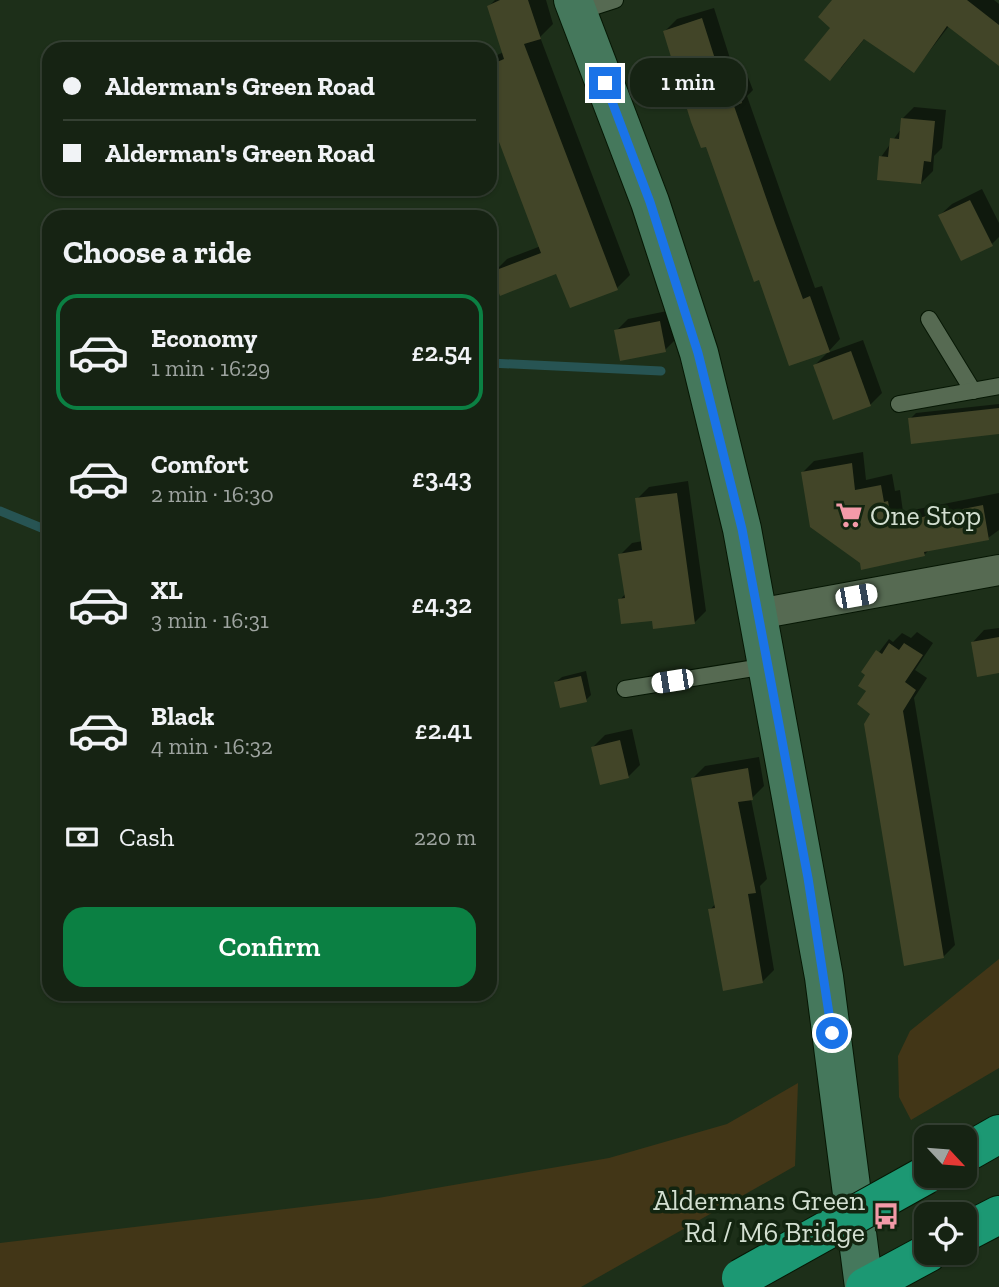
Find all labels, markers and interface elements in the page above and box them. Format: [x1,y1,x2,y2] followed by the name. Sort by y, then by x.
[630,58,745,108] callout: 1 min
[589,67,621,99] route end
[661,68,715,96] text: 1 min
[105,70,375,102] text: Alderman's Green Road
[105,137,375,169] text: Alderman's Green Road
[63,233,251,271] text: Choose a ride
[67,321,130,384] icon: car
[151,322,257,354] text: Economy
[411,336,472,368] text: £2.54
[151,354,270,382] text: 1 min · 16:29
[67,447,130,510] icon: car
[151,448,248,480] text: Comfort
[412,462,472,494] text: £3.43
[151,480,274,508] text: 2 min · 16:30
[870,499,981,532] place label: One Stop
[834,500,864,530] supermarket icon: One Stop
[67,573,130,636] icon: car
[151,574,183,606] text: XL
[834,582,879,610] car
[412,588,472,620] text: £4.32
[151,606,269,634] text: 3 min · 16:31
[650,667,695,695] car
[67,699,130,762] icon: car
[151,700,214,732] text: Black
[415,714,472,746] text: £2.41
[151,732,273,760] text: 4 min · 16:32
[63,818,101,856] icon: cash
[119,821,174,853] text: Cash
[414,823,476,851] text: 220 m
[63,907,476,987] button: Confirm
[816,1017,848,1049] route start
[914,1125,976,1188] north arrow
[914,1125,977,1265] map controls
[653,1184,865,1249] place label: Aldermans Green Rd / M6 Bridge
[871,1201,901,1231] bus stop icon: Aldermans Green Rd / M6 Bridge
[914,1202,977,1265] button: locate

